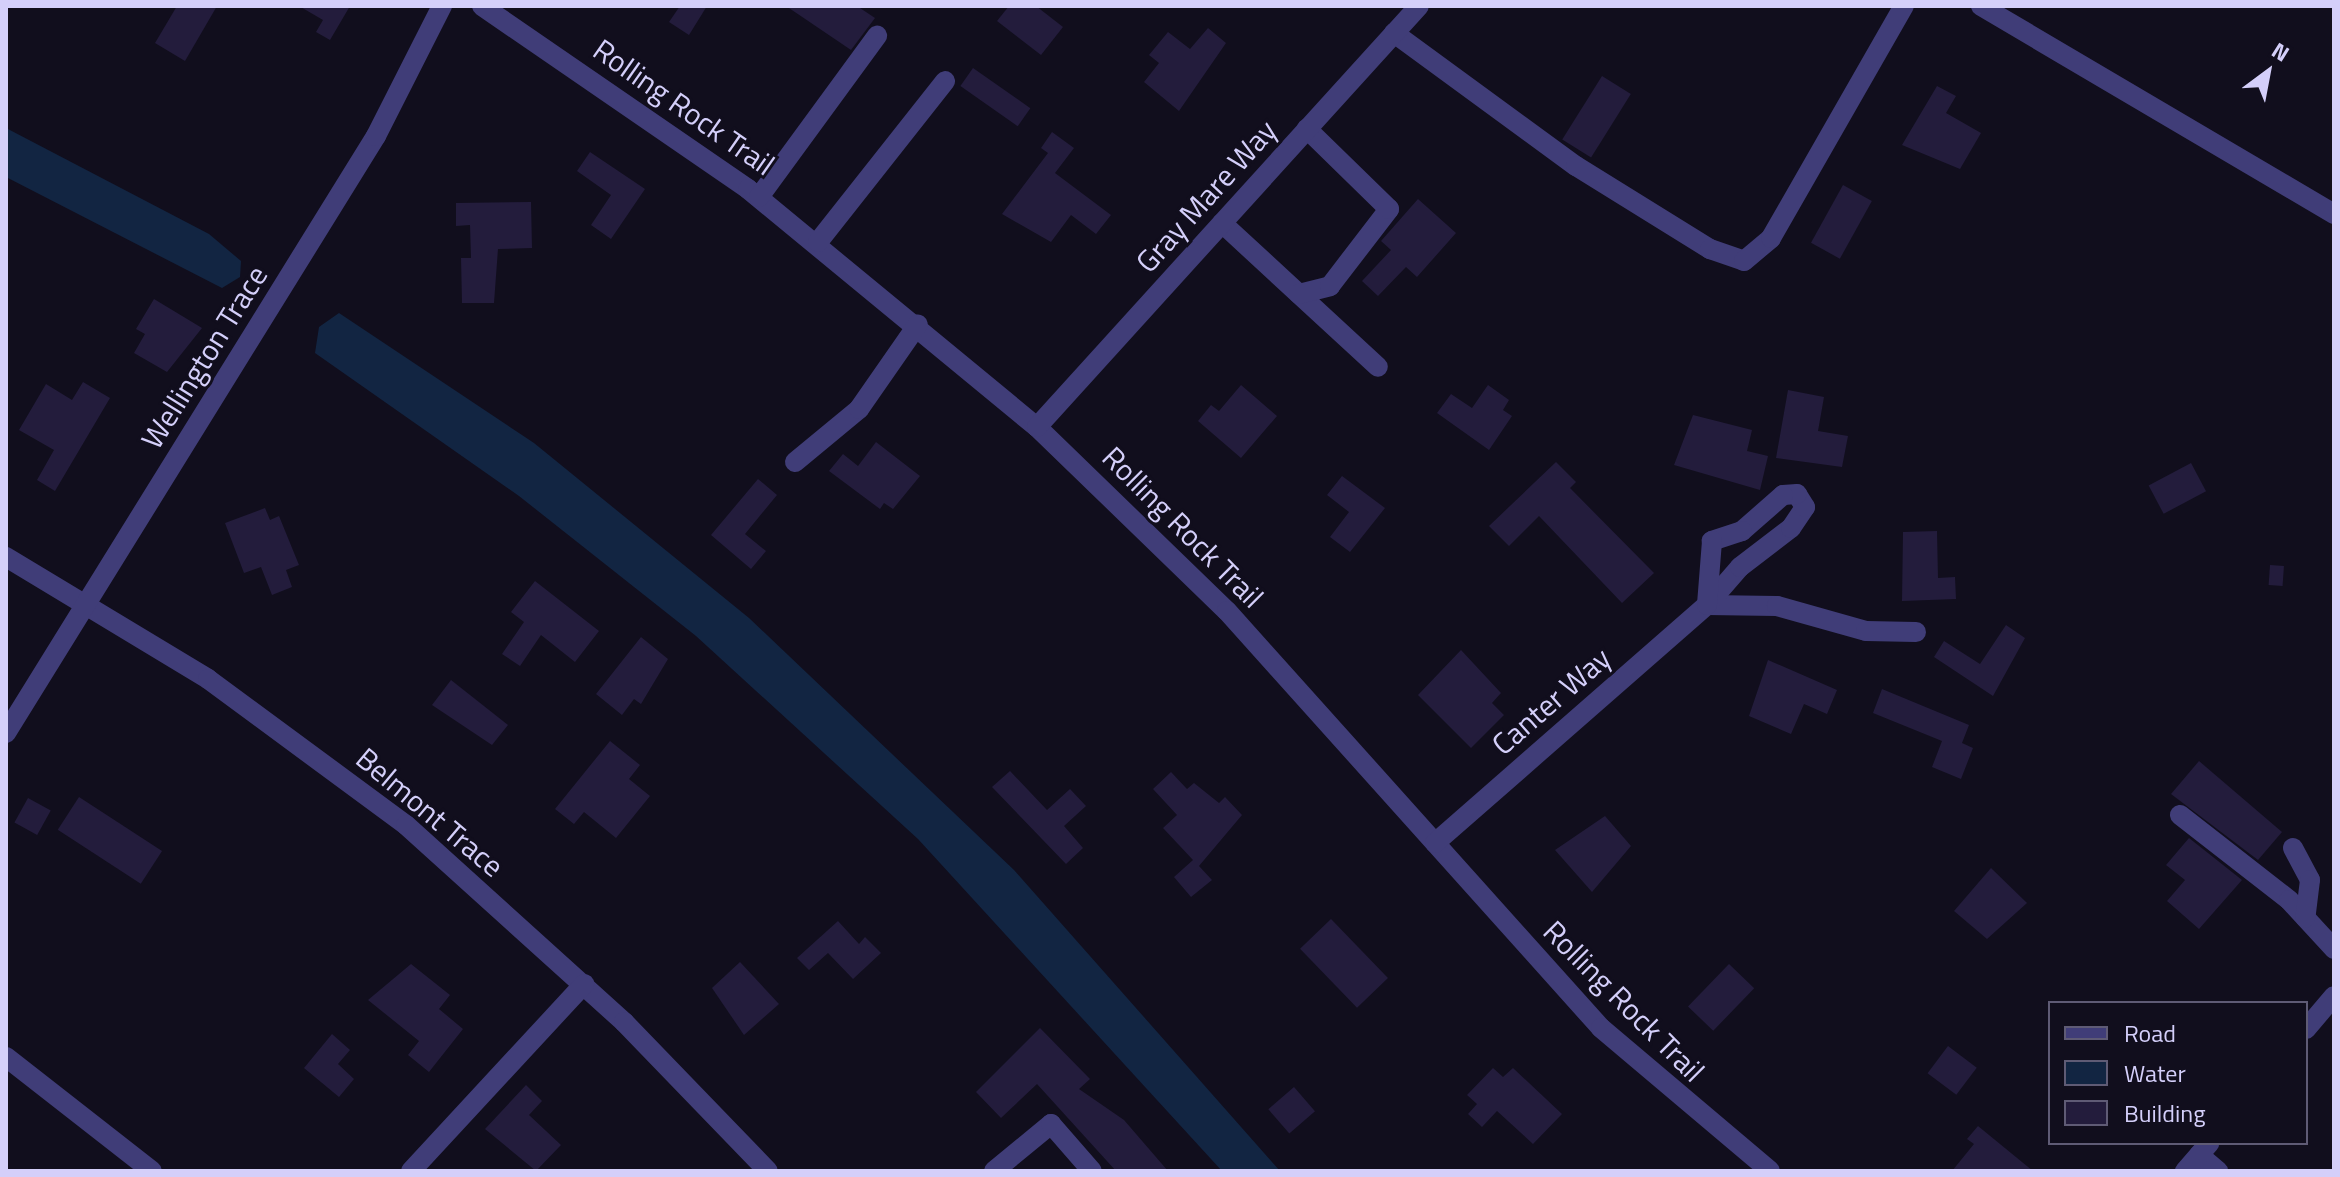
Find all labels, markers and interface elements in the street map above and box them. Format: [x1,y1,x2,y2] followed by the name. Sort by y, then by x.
[587,31,781,183] street label: Rolling Rock Trail
[2228,32,2308,112] north arrow
[2265,33,2296,70] text: N
[1128,112,1284,280] street label: Gray Mare Way
[133,259,275,455] street label: Wellington Trace
[1095,439,1271,615] street label: Rolling Rock Trail
[1484,640,1618,762] street label: Canter Way
[349,740,511,884] street label: Belmont Trace
[1536,913,1712,1089] street label: Rolling Rock Trail
[2048,1001,2308,1145] legend
[2124,1015,2176,1051] text: Road
[2124,1055,2186,1091] text: Water
[2124,1095,2206,1131] text: Building

